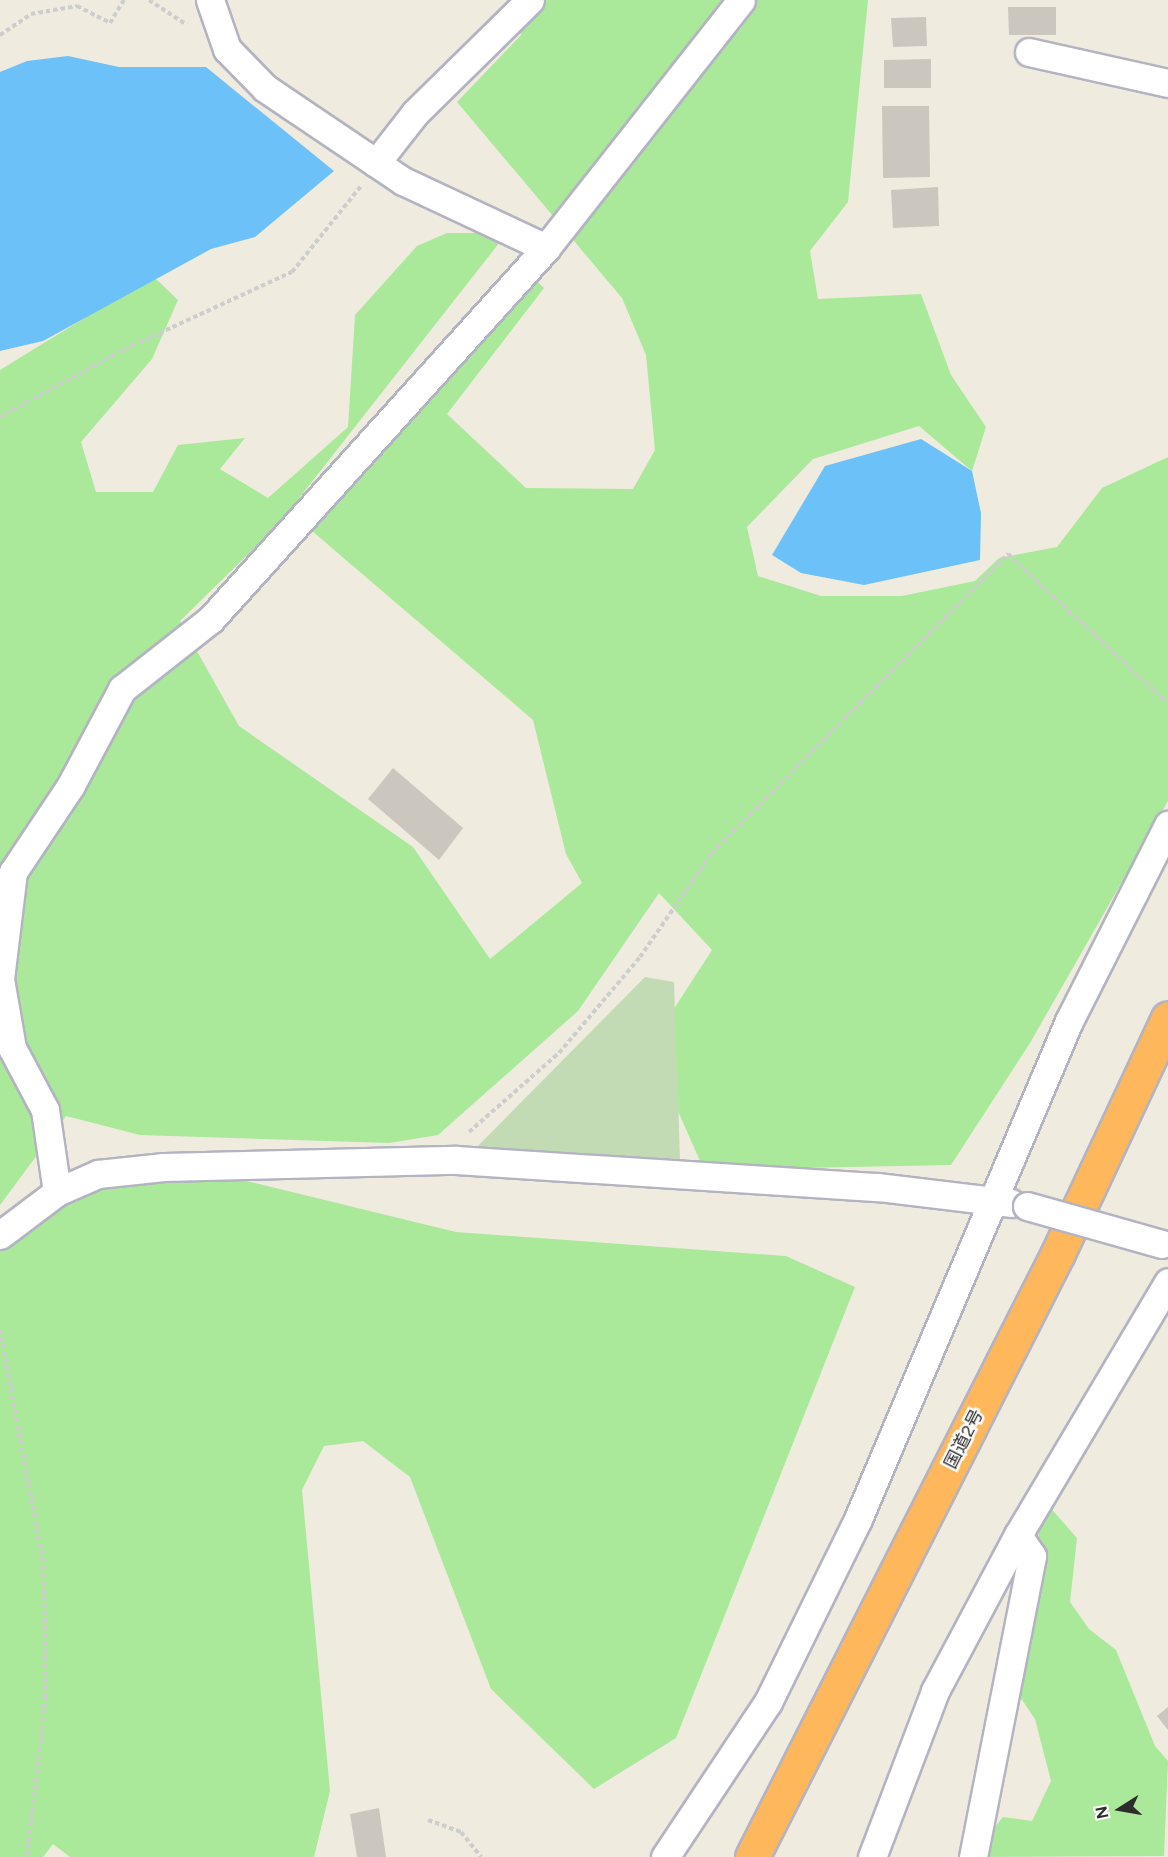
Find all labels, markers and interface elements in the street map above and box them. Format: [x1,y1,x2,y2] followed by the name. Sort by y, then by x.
[940,1406,988,1472] street label: 国道2号
[1090,1779,1150,1839] north arrow
[1091,1805,1112,1820] text: N

